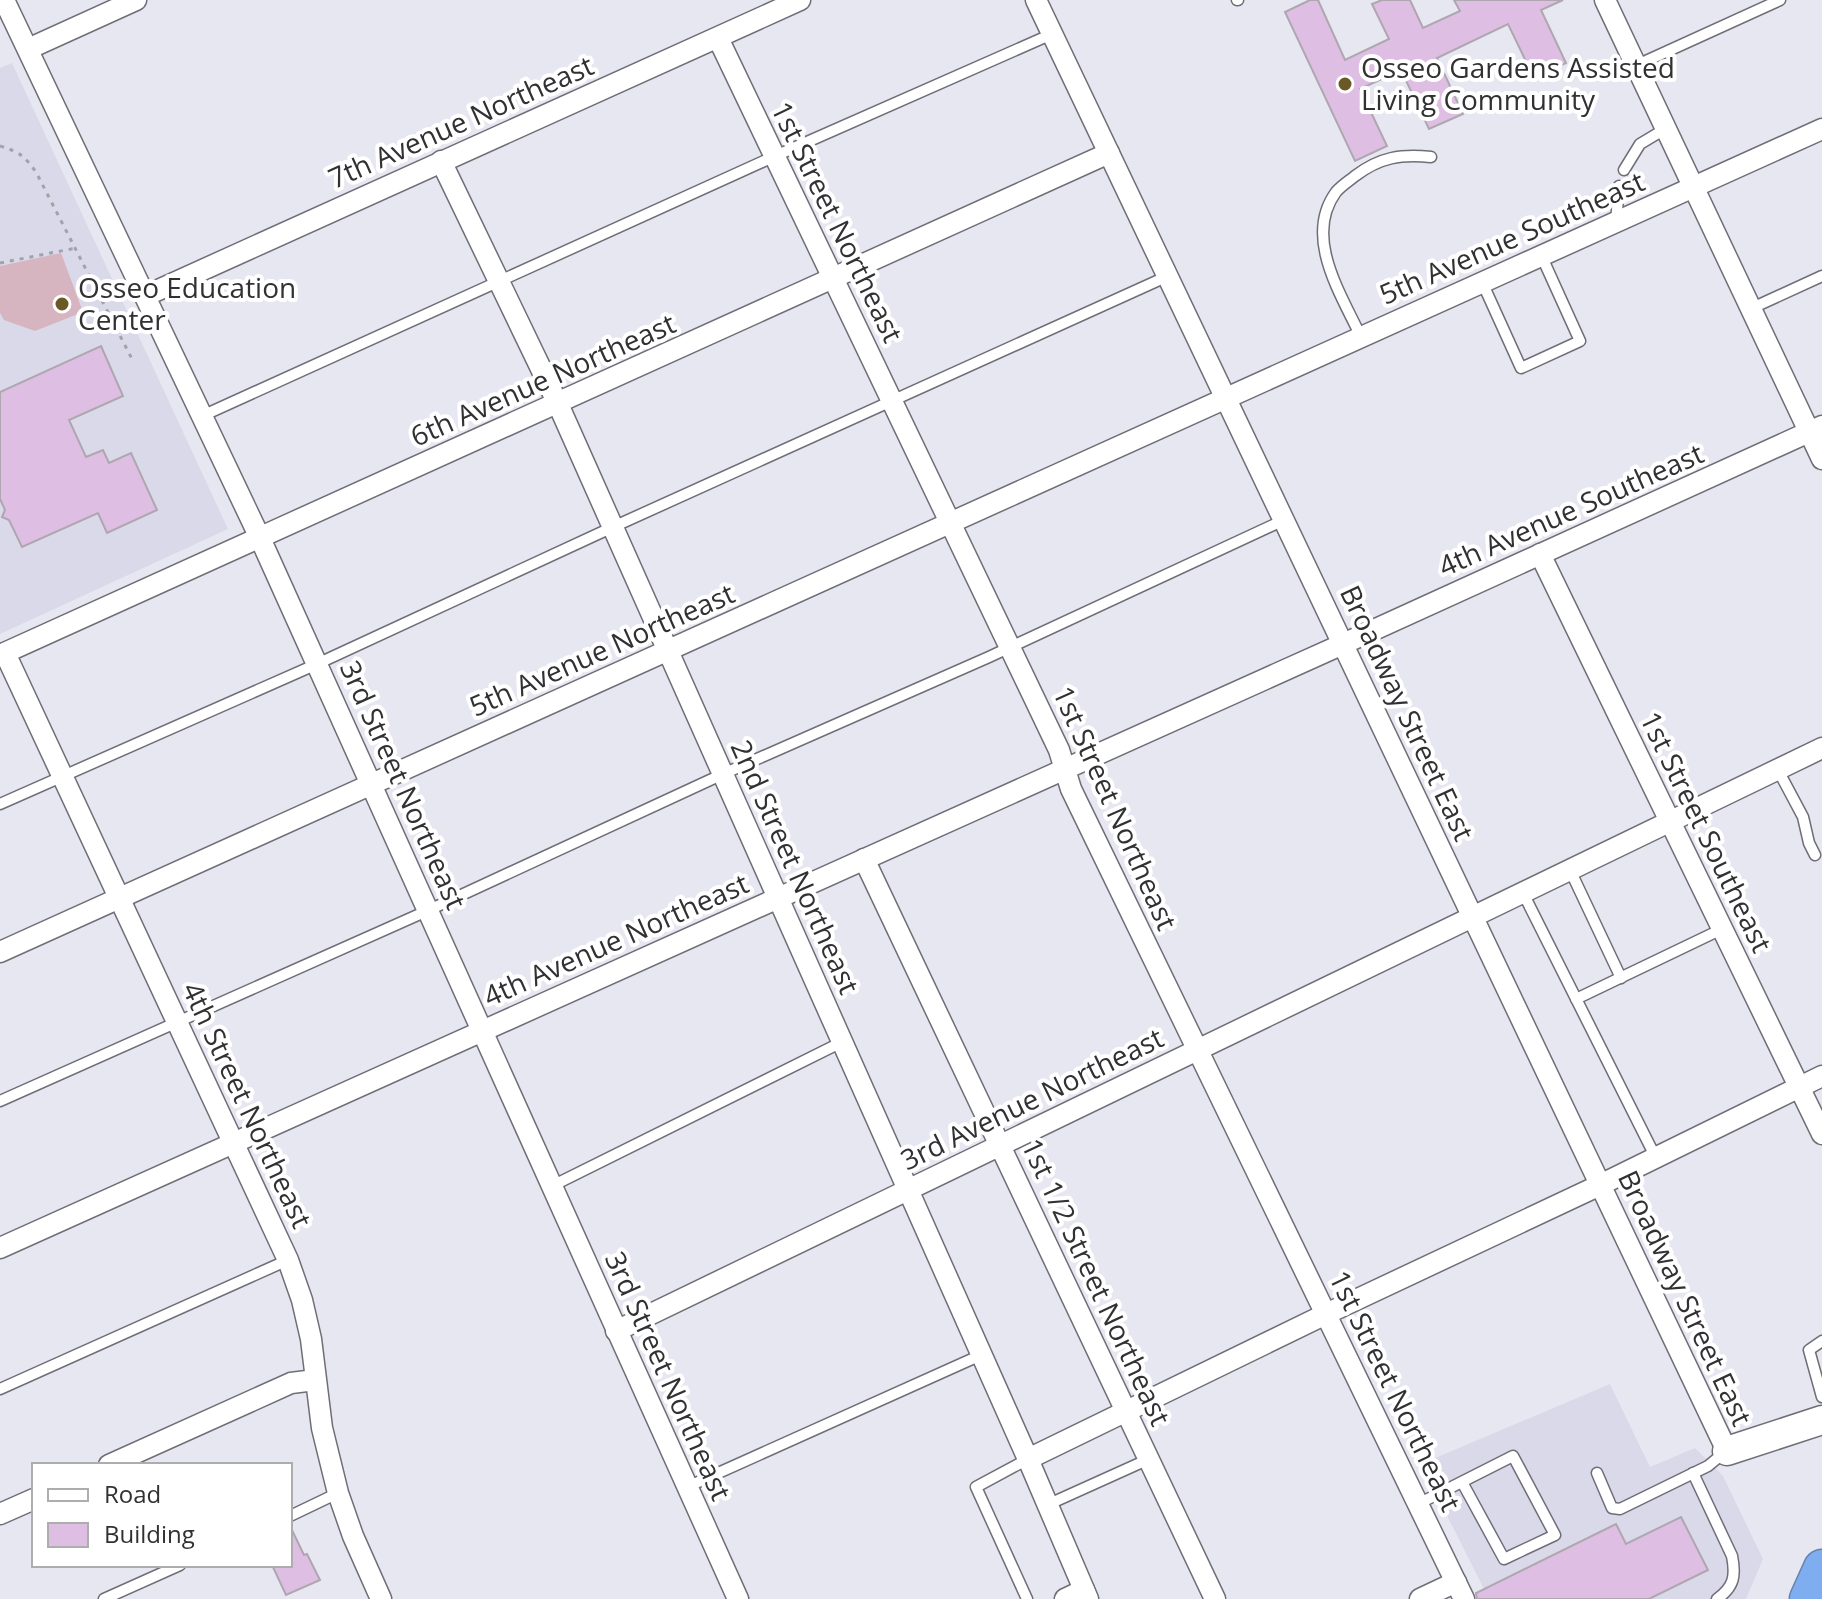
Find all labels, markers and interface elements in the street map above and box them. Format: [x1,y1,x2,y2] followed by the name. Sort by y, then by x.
[322,45,599,197] street label: 7th Avenue Northeast
[1361,48,1675,118] place label: Osseo Gardens Assisted Living Community
[1336,75,1354,93] marker: Osseo Gardens Assisted Living Community
[763,95,913,348] street label: 1st Street Northeast
[1373,161,1650,313] street label: 5th Avenue Southeast
[78,268,296,338] place label: Osseo Education Center
[53,295,71,313] marker: Osseo Education Center
[404,303,681,455] street label: 6th Avenue Northeast
[1432,433,1709,585] street label: 4th Avenue Southeast
[463,573,740,725] street label: 5th Avenue Northeast
[1332,579,1484,846] street label: Broadway Street East
[332,654,476,915] street label: 3rd Street Northeast
[1045,680,1187,936] street label: 1st Street Northeast
[1632,705,1782,958] street label: 1st Street Southeast
[723,734,869,1000] street label: 2nd Street Northeast
[477,863,754,1015] street label: 4th Avenue Northeast
[174,976,322,1234] street label: 4th Street Northeast
[894,1018,1169,1178] street label: 3rd Avenue Northeast
[1014,1132,1180,1431] street label: 1st 1/2 Street Northeast
[1610,1164,1762,1431] street label: Broadway Street East
[597,1245,741,1506] street label: 3rd Street Northeast
[1321,1264,1471,1517] street label: 1st Street Northeast
[32,1463,292,1567] legend
[104,1477,161,1510] text: Road
[104,1517,195,1550] text: Building

